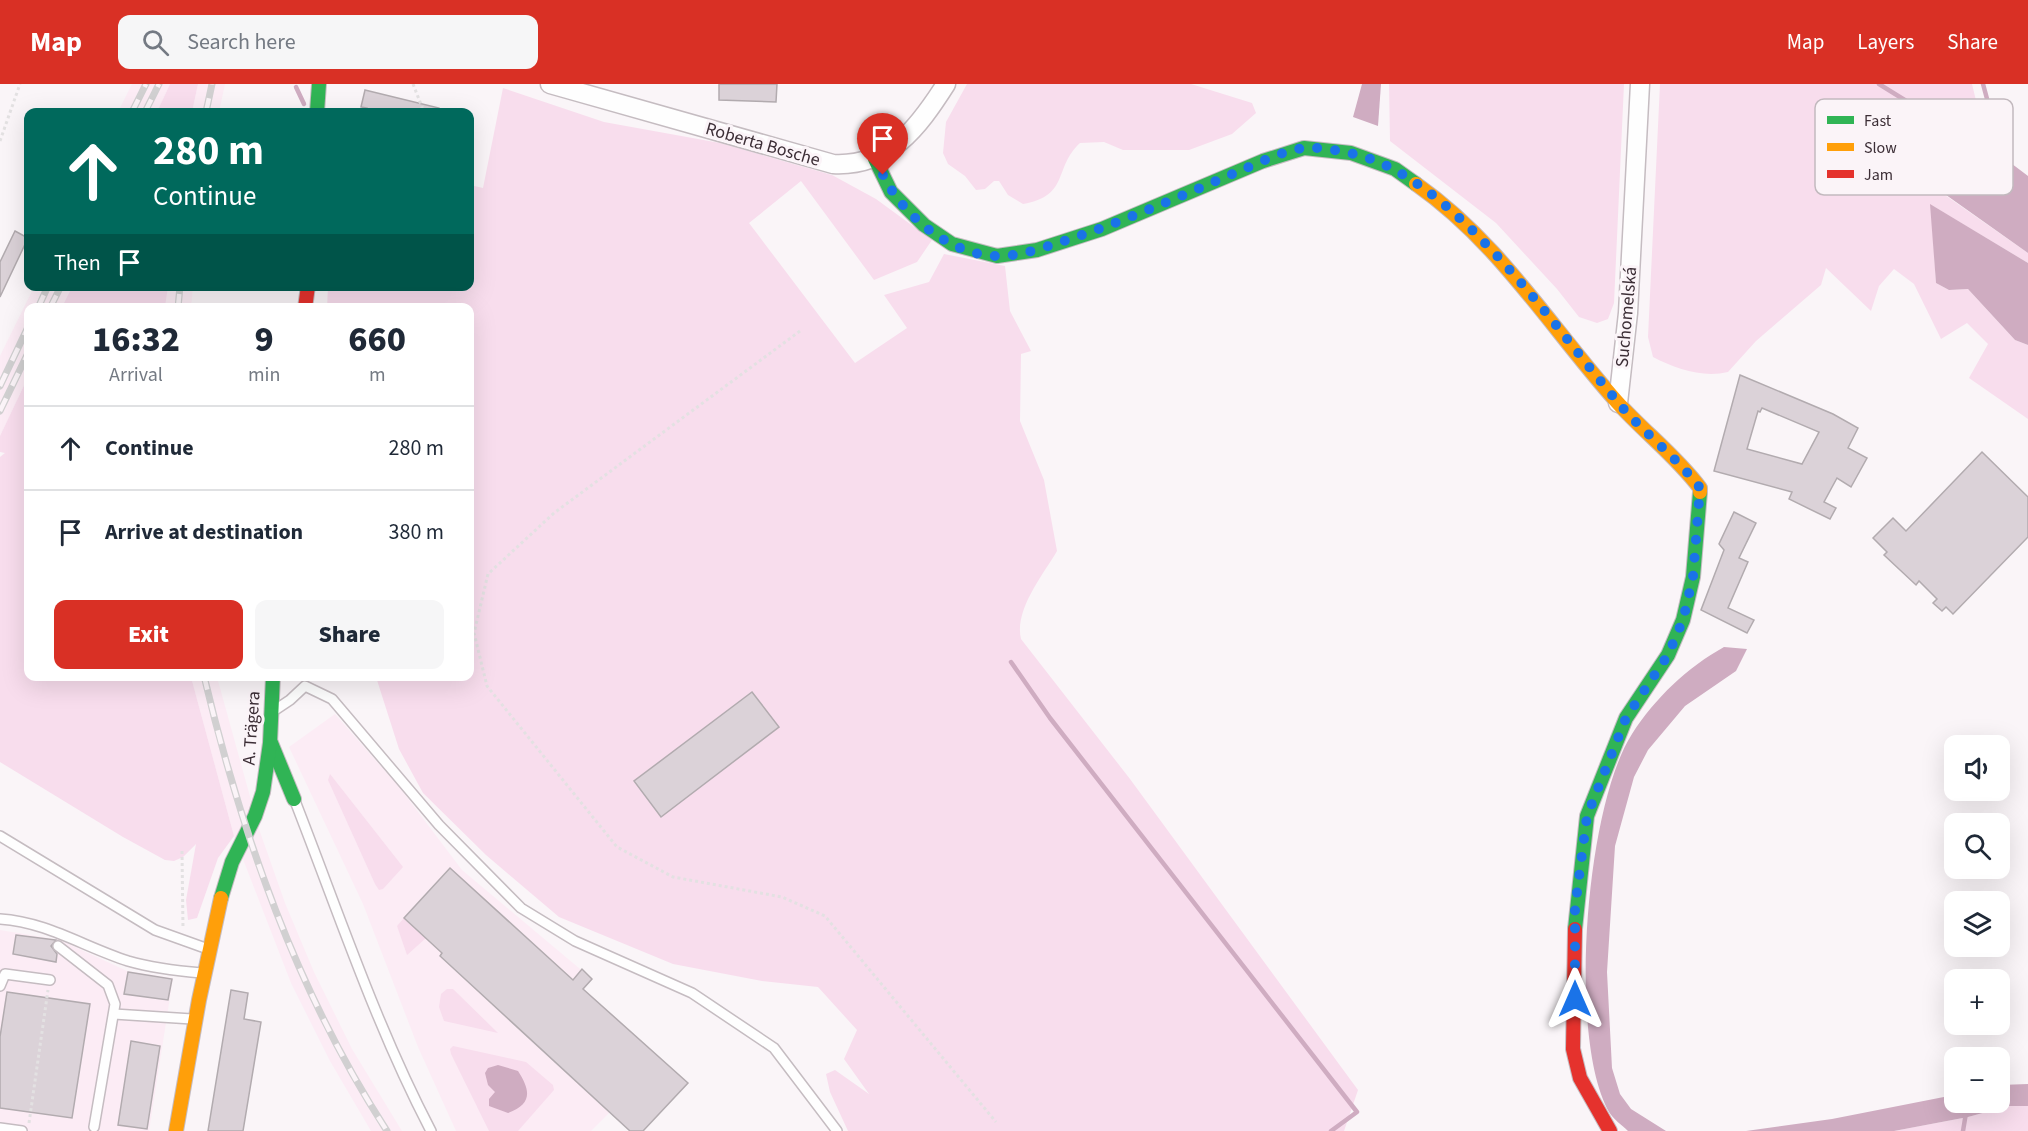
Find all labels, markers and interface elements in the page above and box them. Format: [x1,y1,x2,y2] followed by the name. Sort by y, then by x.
[118,15,538,69] search box
[30,22,82,62] text: Map
[139,26,172,59] icon: search
[187,26,296,58] text: Search here
[1787,27,1824,57] text: Map
[1857,27,1914,57] text: Layers
[1947,27,1998,57] text: Share
[1815,99,2013,195] legend
[1864,110,1892,132] text: Fast
[857,113,908,175] pin
[703,116,823,173] street label: Roberta Bosche
[153,121,264,181] text: 280 m
[866,122,899,155] icon: arrive
[54,132,132,210] icon: ahead
[1864,137,1897,159] text: Slow
[1864,164,1893,186] text: Jam
[153,177,256,216] text: Continue
[113,246,146,279] icon: arrive
[54,247,101,279] text: Then
[1610,266,1643,368] street label: Suchomelská
[92,314,180,365] text: 16:32
[255,314,274,365] text: 9
[348,314,406,365] text: 660
[109,361,163,389] text: Arrival
[248,361,280,389] text: min
[369,361,385,389] text: m
[54,432,87,465] icon: ahead
[105,432,194,464] text: Continue
[389,432,444,464] text: 280 m
[54,516,87,549] icon: arrive
[105,516,303,548] text: Arrive at destination
[389,516,444,548] text: 380 m
[54,600,243,669] button: Exit
[255,600,444,669] button: Share
[236,690,267,766] street label: A. Trägera
[1944,735,2010,1113] map controls
[1944,735,2010,801] button: sound
[1944,813,2010,879] button: search
[1944,891,2010,957] button: layers
[1543,967,1607,1031] position arrow
[1944,969,2010,1035] button: +
[1944,1047,2010,1113] button: −

